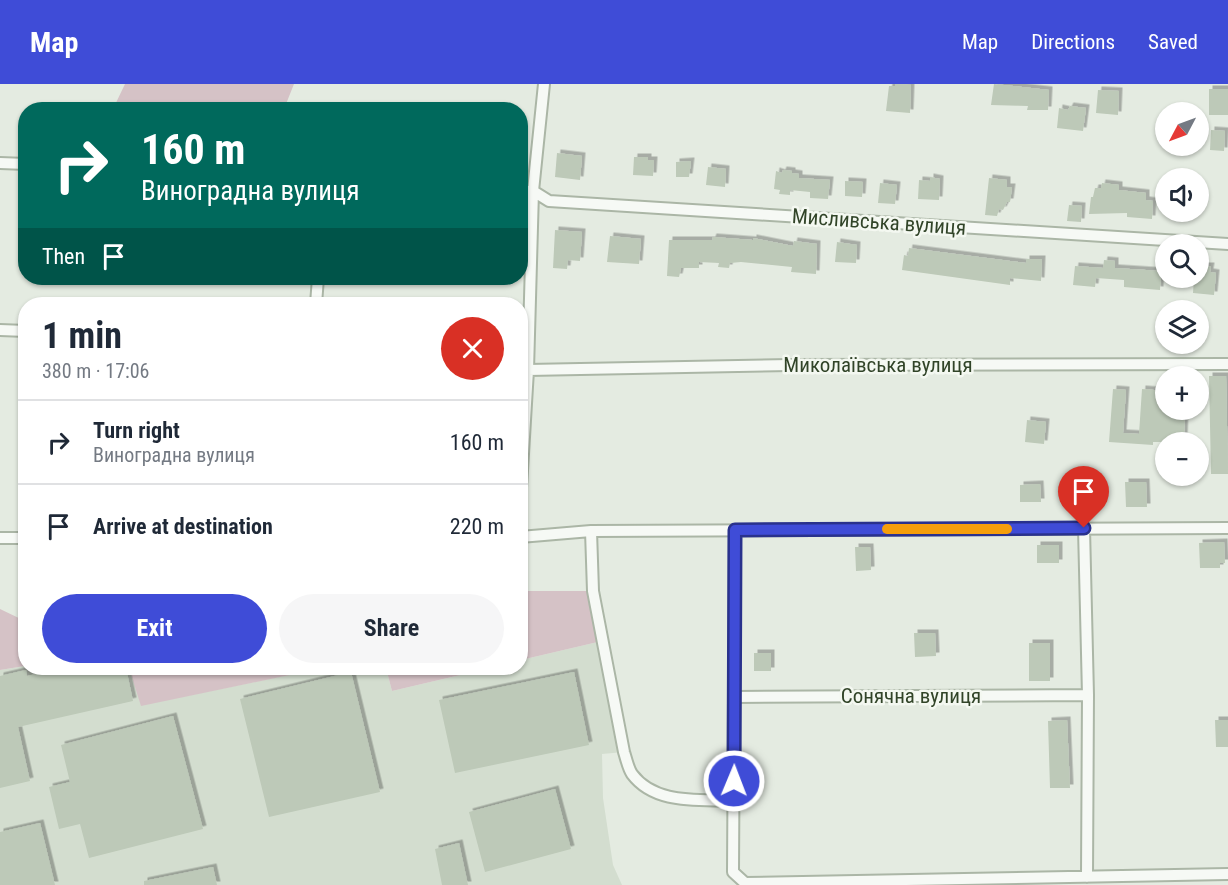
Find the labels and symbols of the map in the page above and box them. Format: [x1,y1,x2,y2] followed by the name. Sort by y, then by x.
[1155,102,1209,156] north arrow
[791,204,967,240] street label: Мисливська вулиця
[783,353,973,377] street label: Миколаївська вулиця
[1058,466,1109,528] pin
[841,684,981,708] street label: Сонячна вулиця
[702,749,766,813] position arrow

